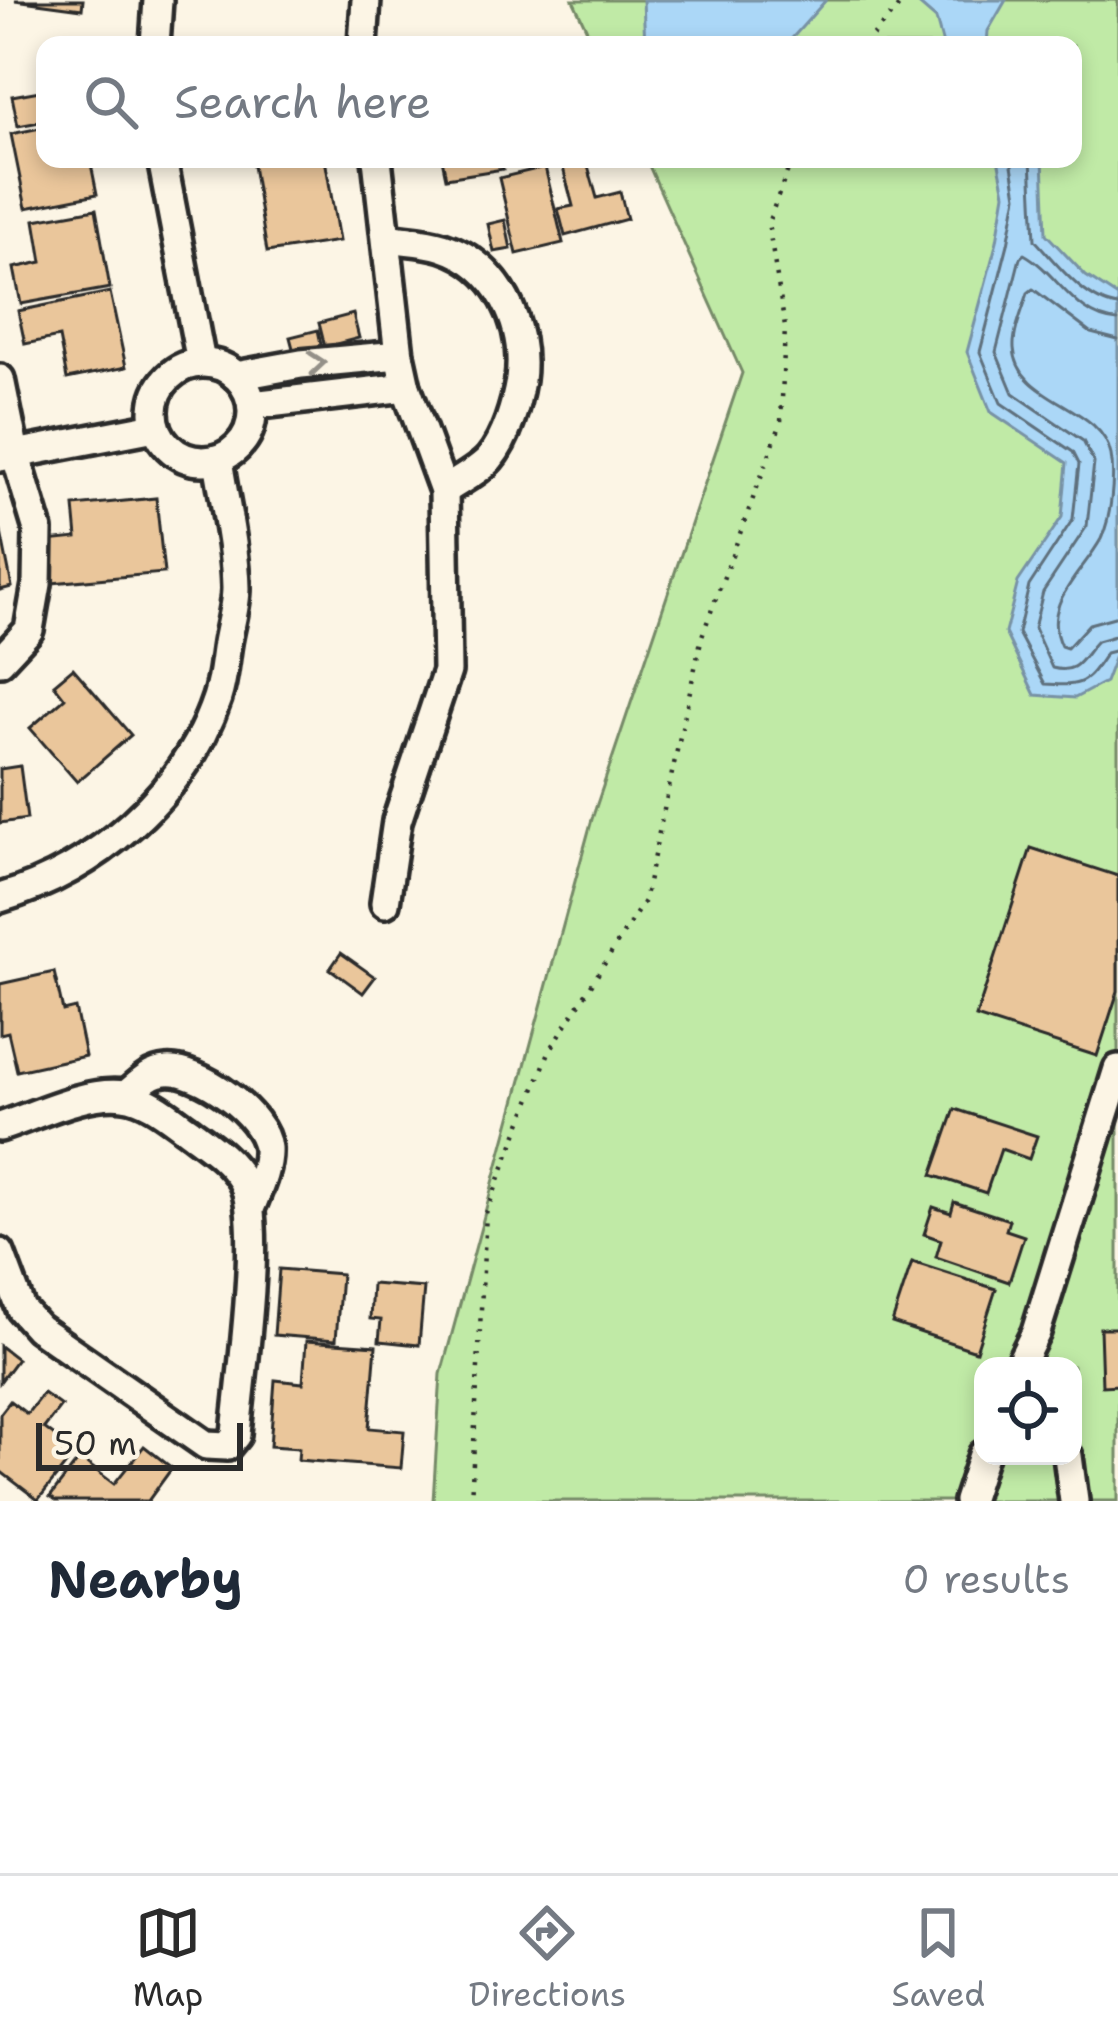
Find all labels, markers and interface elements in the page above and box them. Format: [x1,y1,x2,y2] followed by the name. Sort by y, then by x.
[36,36,1082,168] search box
[78,69,144,135] icon: search
[174,72,431,132] text: Search here
[308,351,327,376] one-way arrow
[974,1357,1082,1465] map controls
[974,1357,1082,1465] button: locate
[36,1417,243,1470] scale bar
[54,1421,137,1466] text: 50 m
[48,1545,243,1613] text: Nearby
[903,1553,1070,1605] text: 0 results
[133,1900,203,2017] tab: Map
[469,1900,626,2017] tab: Directions
[892,1900,985,2017] tab: Saved

